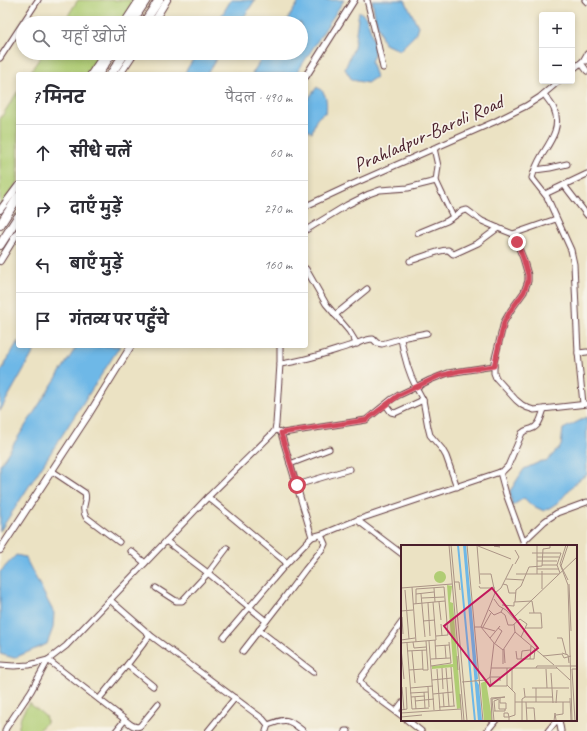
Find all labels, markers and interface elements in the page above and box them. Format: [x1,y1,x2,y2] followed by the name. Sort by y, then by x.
[539,12,575,84] map controls
[539,12,575,48] button: +
[16,16,308,60] search box
[30,27,52,49] icon: search
[62,28,126,47] text: यहाँ खोजें
[539,48,575,84] button: −
[32,87,85,108] text: 7 मिनट
[350,88,510,178] street label: Prahladpur-Baroli Road
[225,90,292,106] text: पैदल · 490 m
[32,142,54,164] icon: ahead
[70,143,131,162] text: सीधे चलें
[270,145,292,161] text: 60 m
[32,198,54,220] icon: right
[70,199,122,218] text: दाएँ मुड़ें
[264,201,292,217] text: 270 m
[508,233,526,251] route end
[32,254,54,276] icon: left
[70,255,122,274] text: बाएँ मुड़ें
[264,257,292,273] text: 160 m
[32,310,54,332] icon: arrive
[70,311,168,330] text: गंतव्य पर पहुँचे
[288,476,306,494] route start
[401,545,577,721] inset map

